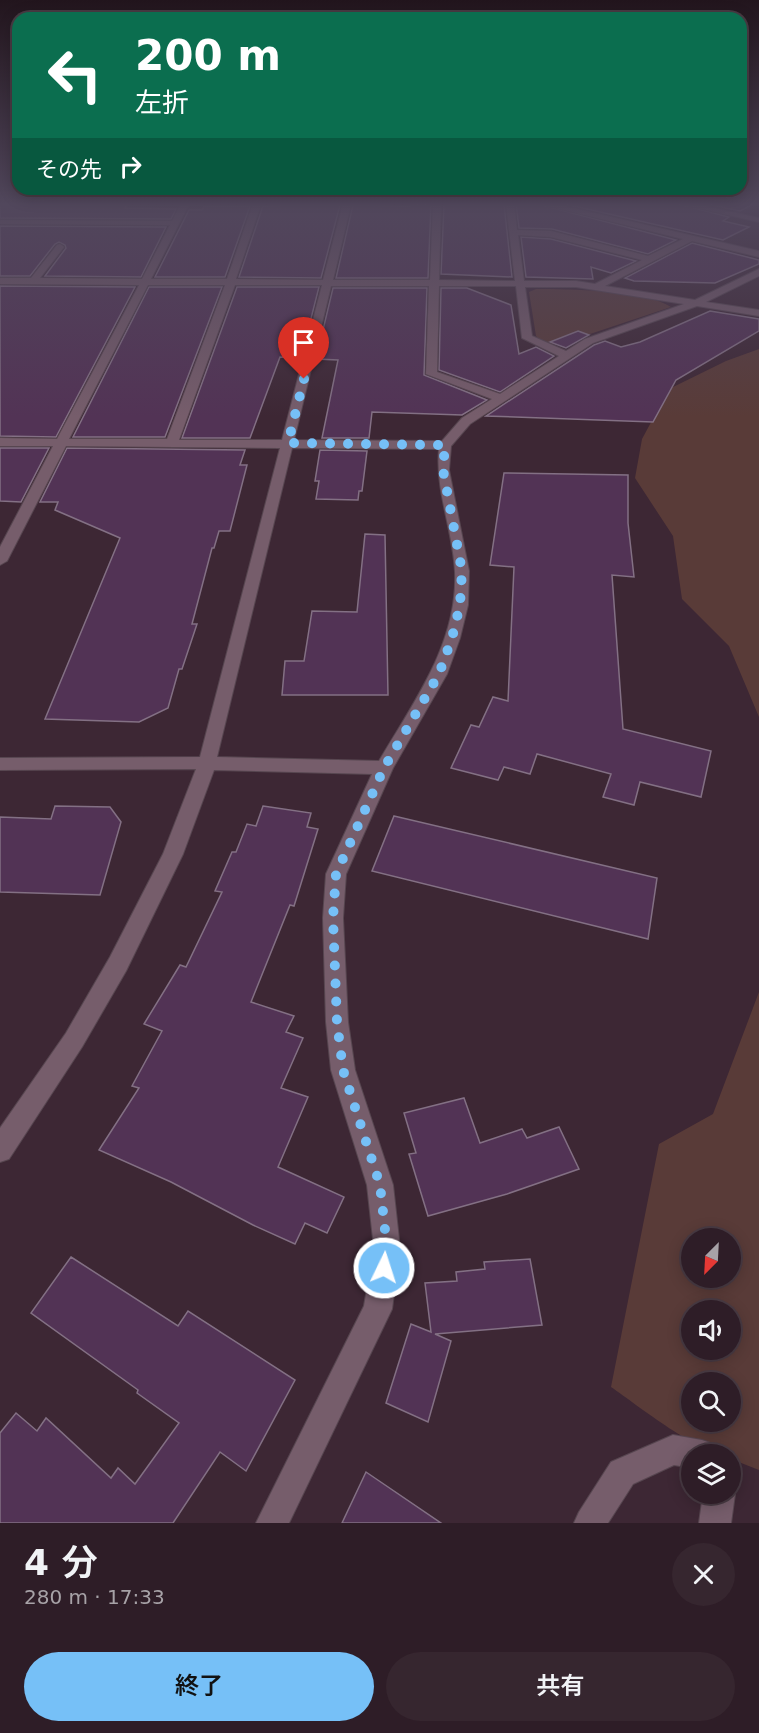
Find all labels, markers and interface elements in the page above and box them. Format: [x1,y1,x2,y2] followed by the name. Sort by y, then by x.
[135,31,281,80] text: 200 m
[36,36,114,114] icon: left
[135,87,189,118] text: 左折
[114,150,147,183] icon: right
[36,157,102,182] text: その先
[278,317,329,379] pin
[287,326,320,359] icon: arrive
[681,1228,741,1288] north arrow
[681,1228,741,1504] map controls
[352,1236,416,1300] position arrow
[681,1300,741,1360] button: sound
[681,1372,741,1432] button: search
[681,1444,741,1504] button: layers
[24,1542,98,1583] text: 4 分
[672,1543,735,1606] button: close
[24,1585,165,1609] text: 280 m · 17:33
[24,1652,374,1721] button: 終了
[386,1652,735,1721] button: 共有

